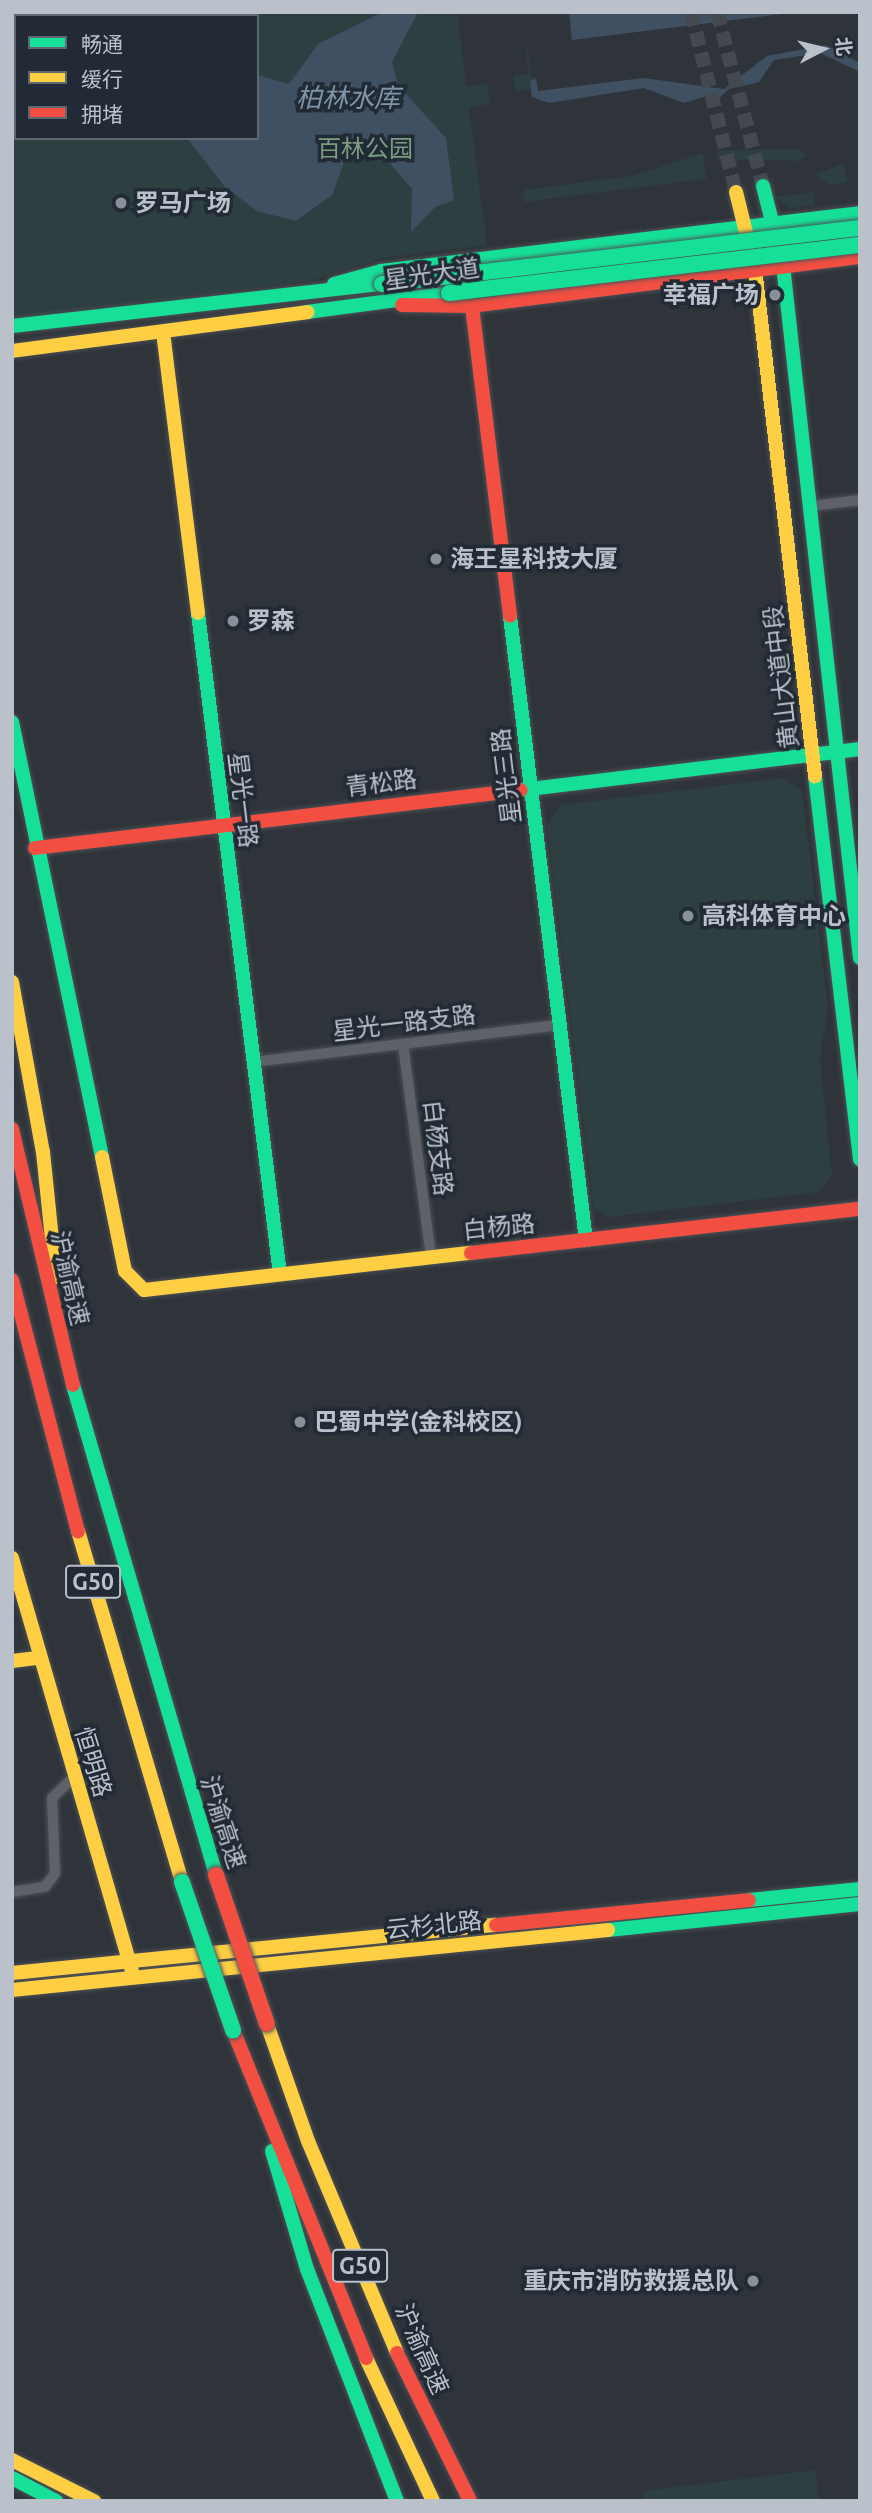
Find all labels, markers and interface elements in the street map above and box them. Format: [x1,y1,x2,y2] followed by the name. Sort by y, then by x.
[14,14,259,140] legend
[788,14,858,84] north arrow
[81,32,123,56] text: 畅通
[832,36,856,57] text: 北
[81,67,123,91] text: 缓行
[296,82,400,114] water label: 柏林水库
[81,102,123,126] text: 拥堵
[317,135,413,163] park label: 百林公园
[135,189,231,217] place label: 罗马广场
[113,195,129,211] marker: 罗马广场
[382,253,482,295] street label: 星光大道
[663,281,759,309] place label: 幸福广场
[765,285,785,305] marker: 幸福广场
[450,545,618,573] place label: 海王星科技大厦
[428,551,444,567] marker: 海王星科技大厦
[758,604,804,750] street label: 黄山大道中段
[247,607,295,635] place label: 罗森
[225,613,241,629] marker: 罗森
[486,727,526,825] street label: 星光三路
[223,751,263,849] street label: 星光一路
[344,764,418,802] street label: 青松路
[702,902,846,930] place label: 高科体育中心
[680,908,696,924] marker: 高科体育中心
[331,1000,477,1046] street label: 星光一路支路
[418,1099,458,1197] street label: 白杨支路
[462,1209,536,1245] street label: 白杨路
[45,1228,95,1328] street label: 沪渝高速
[314,1408,523,1436] place label: 巴蜀中学(金科校区)
[292,1414,308,1430] marker: 巴蜀中学(金科校区)
[65,1562,121,1602] road number: G50
[69,1723,117,1801] street label: 恒明路
[194,1772,252,1872] street label: 沪渝高速
[385,1906,483,1944] street label: 云杉北路
[332,2246,388,2286] road number: G50
[523,2267,739,2295] place label: 重庆市消防救援总队
[745,2273,761,2289] marker: 重庆市消防救援总队
[389,2299,455,2399] street label: 沪渝高速

